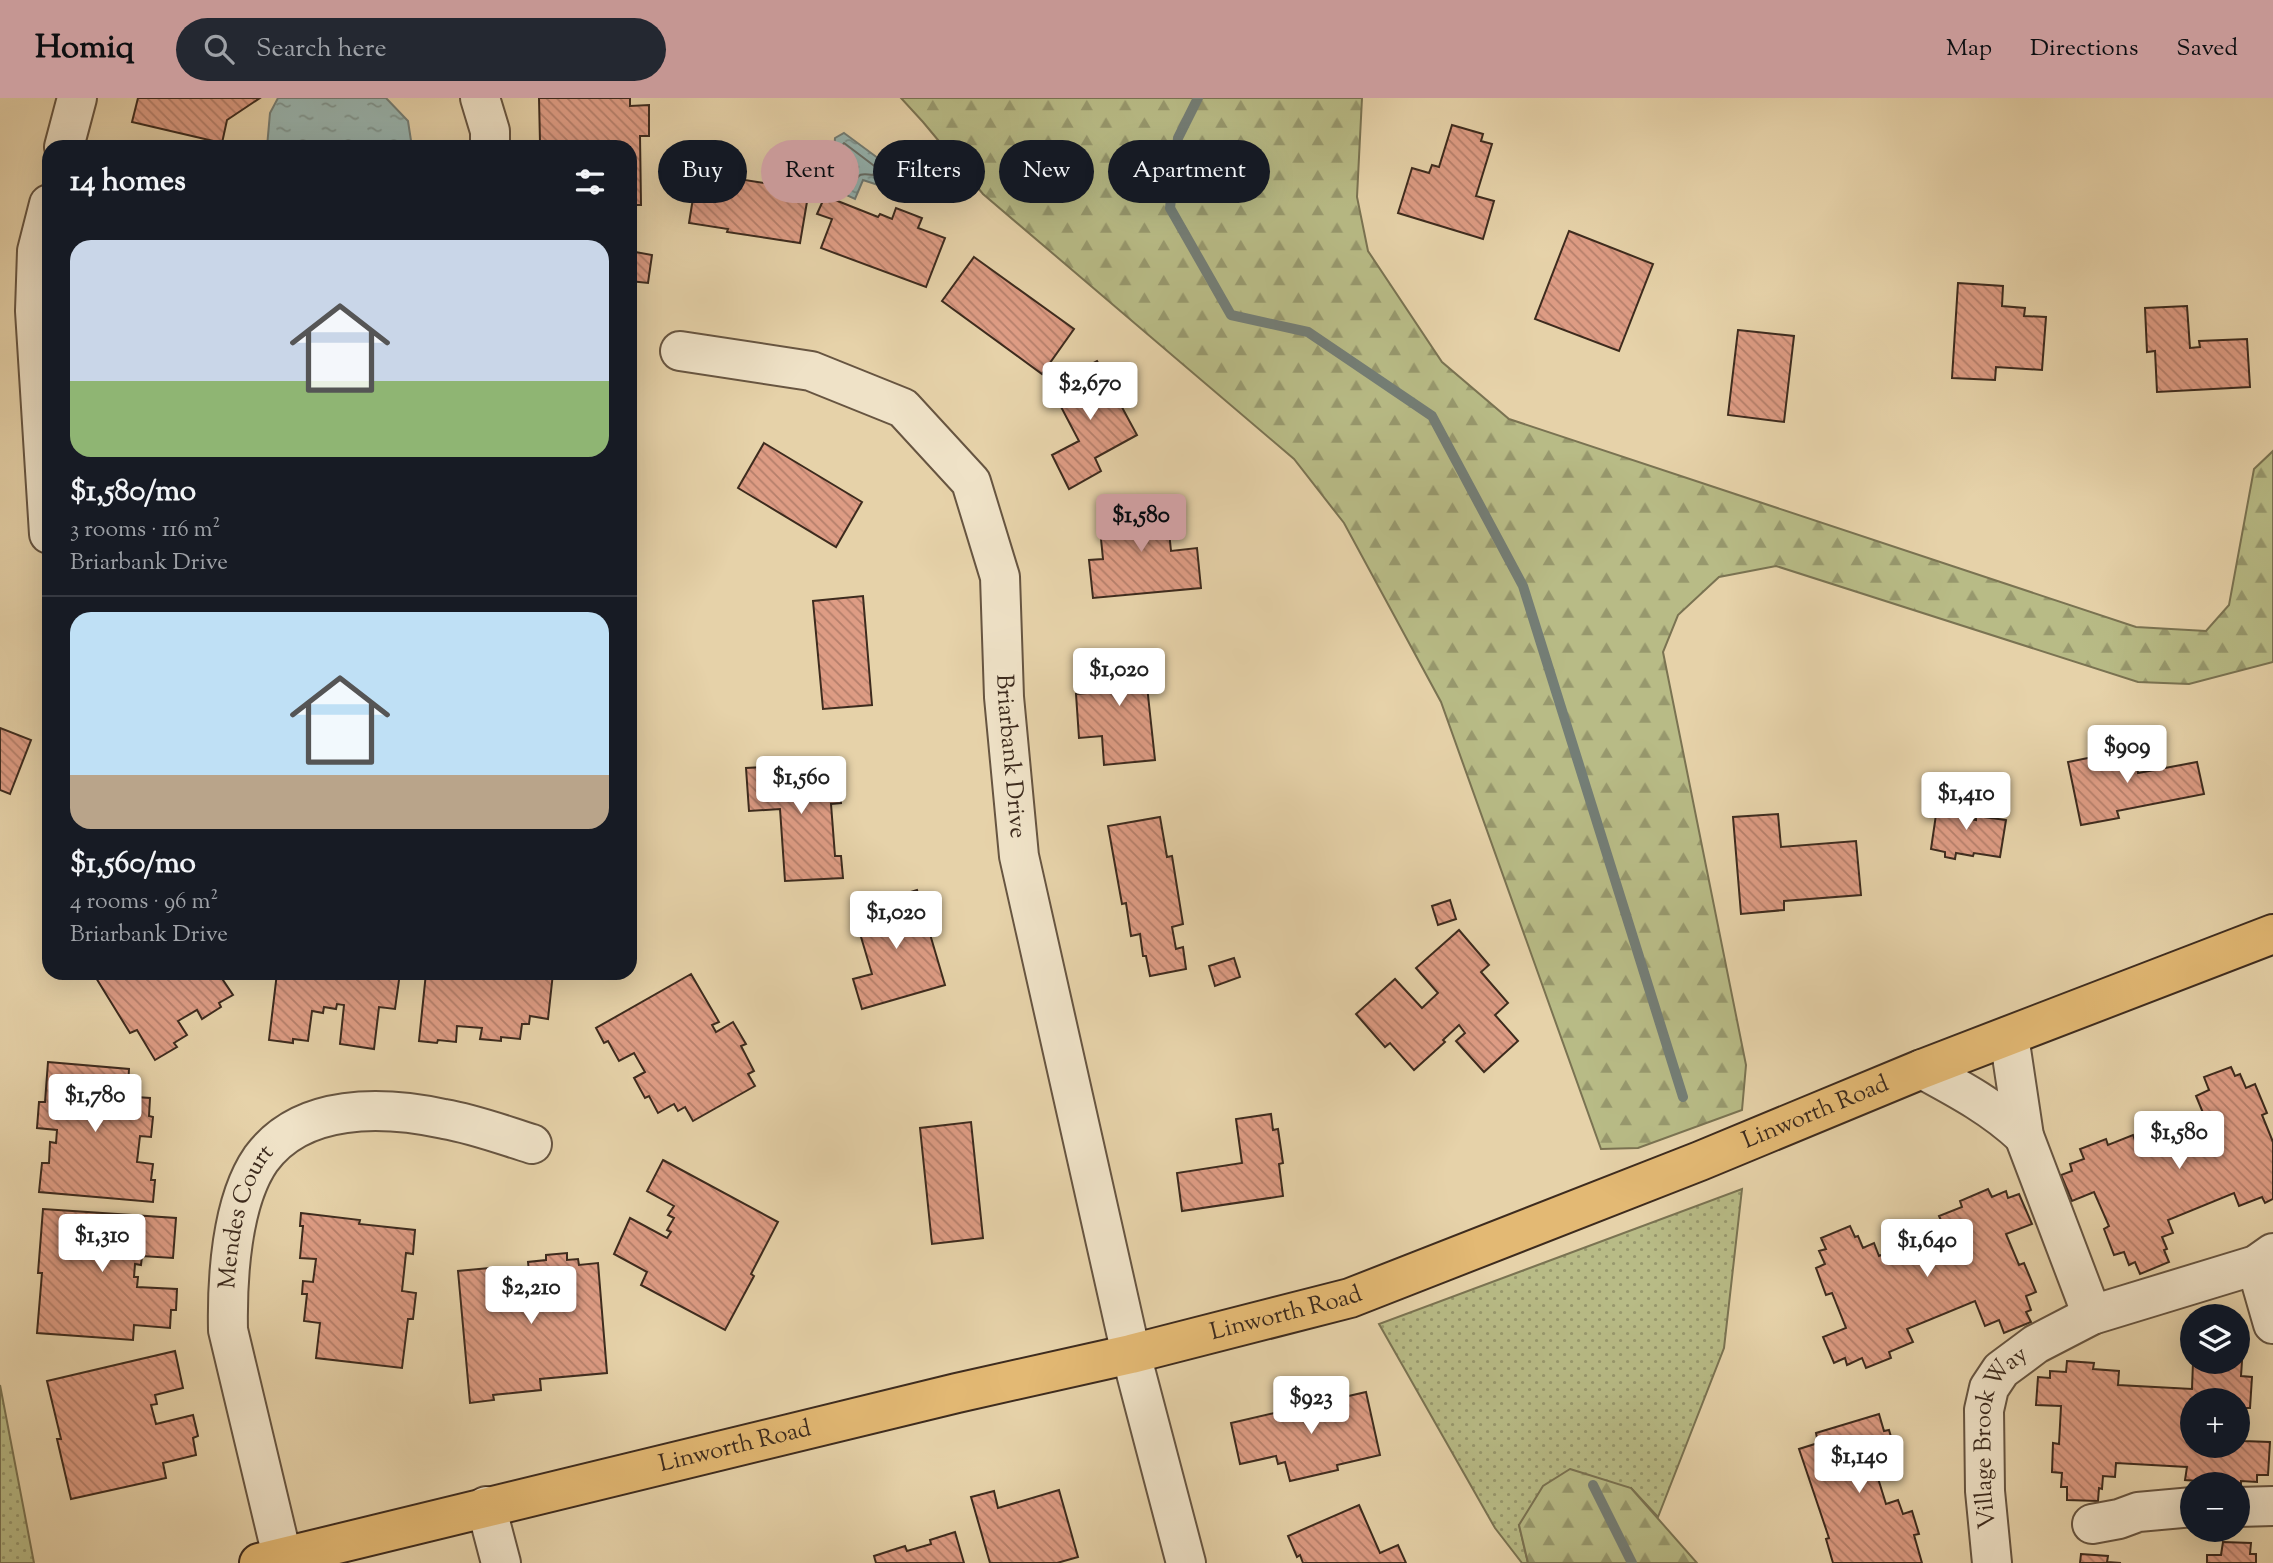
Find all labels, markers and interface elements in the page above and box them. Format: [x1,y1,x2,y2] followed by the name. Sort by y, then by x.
[176,18,666,81] search box
[35,25,134,73] text: Homiq
[200,30,238,68] icon: search
[256,31,387,68] text: Search here
[1946,32,1992,66] text: Map
[2030,32,2138,66] text: Directions
[2176,32,2238,66] text: Saved
[658,140,747,203] chip: Buy
[761,140,859,203] chip: Rent
[873,140,985,203] chip: Filters
[999,140,1094,203] chip: New
[1108,140,1270,203] chip: Apartment
[70,161,186,204] text: 14 homes
[571,163,609,201] icon: filters
[277,285,403,411] icon: home
[1033,362,1147,422] pin: $2,670
[1059,368,1122,401] text: $2,670
[70,471,196,514] text: $1,580/mo
[1084,494,1198,554] pin: $1,580
[1112,500,1170,533] text: $1,580
[70,514,220,547] text: 3 rooms · 116 m²
[70,547,228,580] text: Briarbank Drive
[1062,648,1176,708] pin: $1,020
[1089,654,1149,687] text: $1,020
[277,657,403,783] icon: home
[986,673,1034,840] street label: Briarbank Drive
[2086,726,2168,785] pin: $909
[2104,731,2150,764] text: $909
[744,756,858,816] pin: $1,560
[772,762,830,795] text: $1,560
[1909,772,2023,832] pin: $1,410
[1937,778,1995,811] text: $1,410
[70,843,196,886] text: $1,560/mo
[70,886,218,919] text: 4 rooms · 96 m²
[839,892,953,951] pin: $1,020
[866,897,926,930] text: $1,020
[70,919,228,952] text: Briarbank Drive
[1737,1067,1895,1158] street label: Linworth Road
[38,1074,152,1134] pin: $1,780
[64,1080,126,1113] text: $1,780
[2122,1112,2236,1171] pin: $1,580
[2150,1117,2208,1150] text: $1,580
[211,1137,282,1290] street label: Mendes Court
[45,1214,159,1274] pin: $1,310
[75,1220,129,1253] text: $1,310
[1870,1220,1984,1279] pin: $1,640
[1897,1225,1957,1258] text: $1,640
[474,1266,588,1326] pin: $2,210
[501,1272,561,1305] text: $2,210
[1207,1278,1368,1350] street label: Linworth Road
[2180,1304,2250,1542] map controls
[2180,1304,2250,1374] button: layers
[1966,1338,2035,1530] street label: Village Brook Way
[1270,1376,1352,1436] pin: $923
[1289,1382,1333,1415] text: $923
[2180,1388,2250,1458] button: +
[655,1412,815,1482] street label: Linworth Road
[1802,1436,1916,1495] pin: $1,140
[1830,1441,1888,1474] text: $1,140
[2180,1472,2250,1542] button: −

